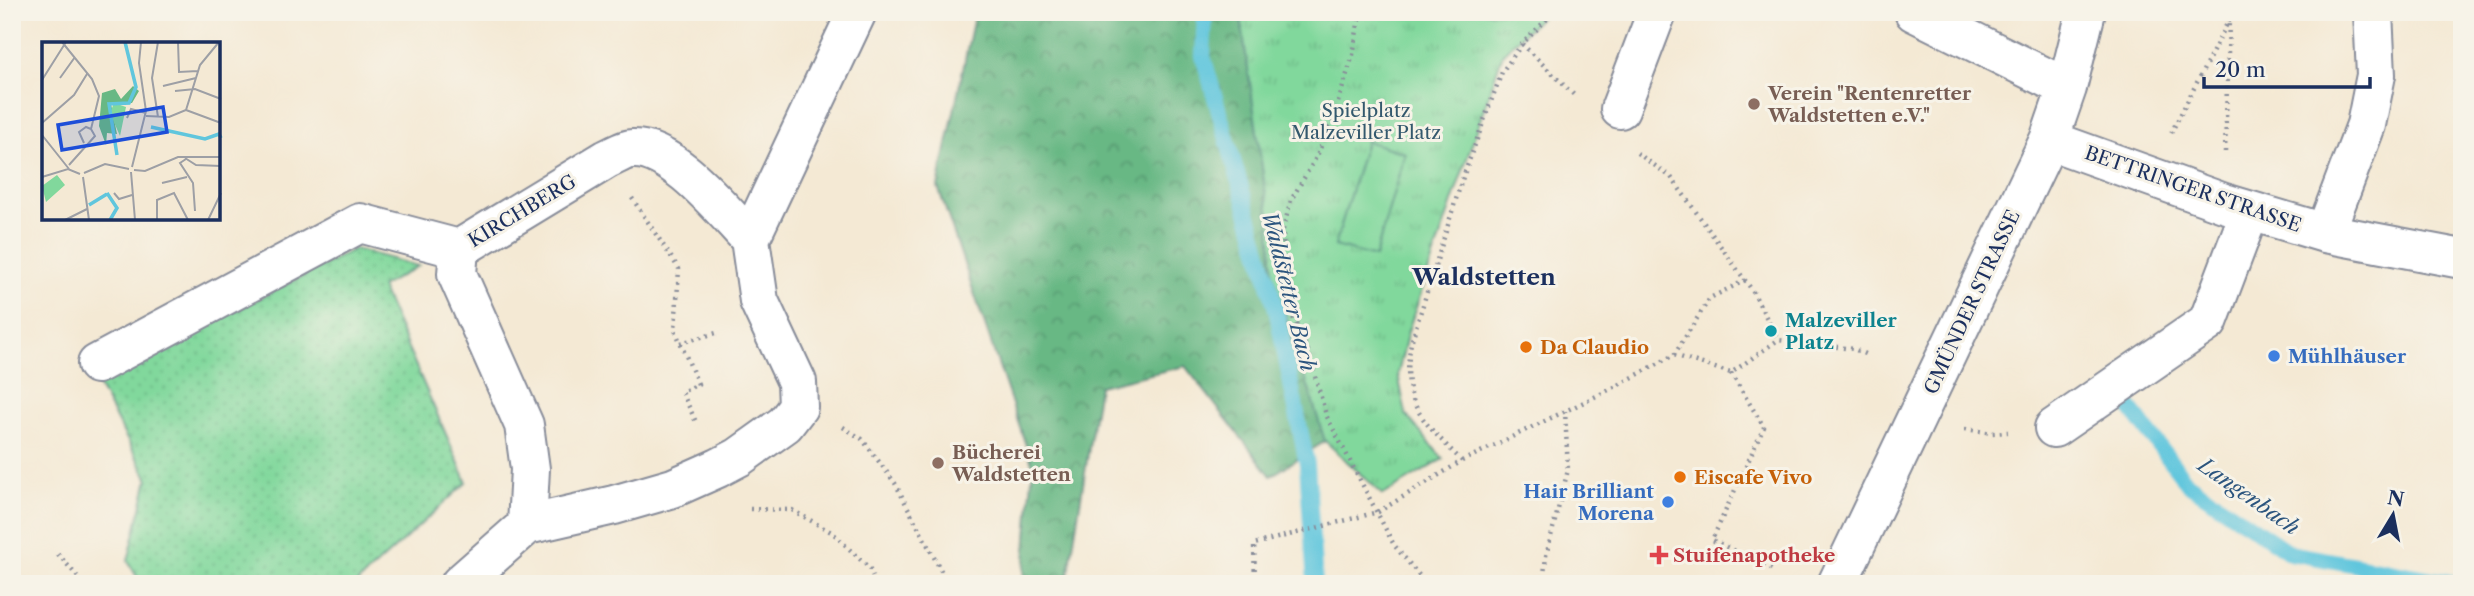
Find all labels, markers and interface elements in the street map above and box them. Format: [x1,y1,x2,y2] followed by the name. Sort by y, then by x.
[42,42,220,220] inset map
[2204,46,2371,90] scale bar
[2215,57,2266,82] text: 20 m
[1767,82,1972,127] place label: Verein "Rentenretter Waldstetten e.V."
[1746,96,1762,112] marker: Verein "Rentenretter Waldstetten e.V."
[1291,99,1441,144] park label: Spielplatz Malzeviller Platz
[2082,141,2304,237] street label: BETTRINGER STRASSE
[464,170,580,252] street label: KIRCHBERG
[1919,206,2025,398] street label: GMÜNDER STRASSE
[1257,208,1321,374] water label: Waldstetter Bach
[1411,263,1556,291] district label: Waldstetten
[1785,309,1898,354] place label: Malzeviller Platz
[1763,323,1779,339] marker: Malzeviller Platz
[1540,336,1649,359] place label: Da Claudio
[1518,339,1534,355] marker: Da Claudio
[2288,345,2407,368] place label: Mühlhäuser
[2266,348,2282,364] marker: Mühlhäuser
[951,441,1071,486] place label: Bücherei Waldstetten
[2192,451,2304,540] water label: Langenbach
[930,455,946,471] marker: Bücherei Waldstetten
[1694,466,1812,489] place label: Eiscafe Vivo
[1672,469,1688,485] marker: Eiscafe Vivo
[1523,480,1655,525] place label: Hair Brilliant Morena
[2358,480,2428,550] north arrow
[2386,486,2406,512] text: N
[1660,494,1676,510] marker: Hair Brilliant Morena
[1673,544,1835,567] place label: Stuifenapotheke
[1651,547,1667,563] marker: Stuifenapotheke

